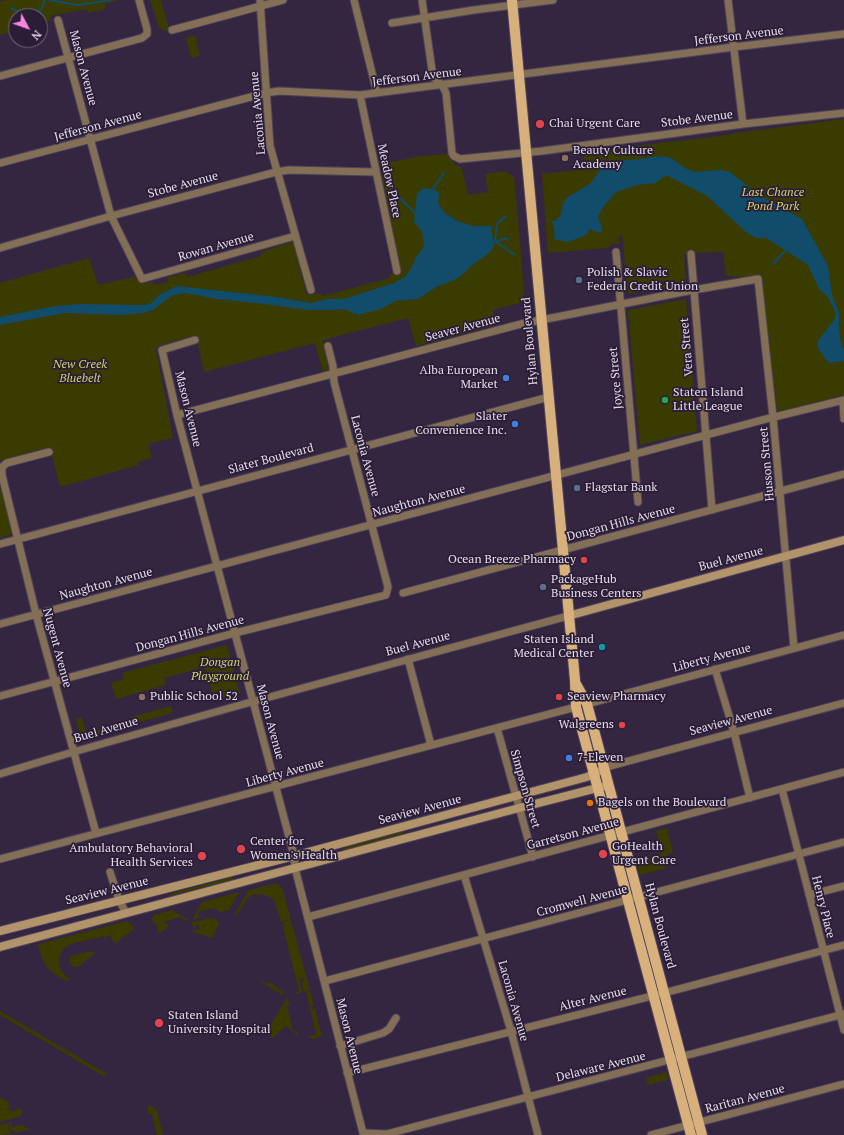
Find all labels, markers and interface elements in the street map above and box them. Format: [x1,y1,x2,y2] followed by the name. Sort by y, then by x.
[8,8,48,48] north arrow
[693,23,785,49] street label: Jefferson Avenue
[28,27,44,43] text: N
[66,29,100,107] street label: Mason Avenue
[371,64,463,90] street label: Jefferson Avenue
[247,71,269,155] street label: Laconia Avenue
[53,107,143,145] street label: Jefferson Avenue
[660,107,734,131] street label: Stobe Avenue
[549,117,640,131] place label: Chai Urgent Care
[534,118,546,130] marker: Chai Urgent Care
[374,143,404,219] street label: Meadow Place
[573,144,653,172] place label: Beauty Culture Academy
[560,153,570,163] marker: Beauty Culture Academy
[146,169,220,201] street label: Stobe Avenue
[742,186,804,214] park label: Last Chance Pond Park
[177,229,255,265] street label: Rowan Avenue
[587,266,698,294] place label: Polish & Slavic Federal Credit Union
[574,275,584,285] marker: Polish & Slavic Federal Credit Union
[519,296,541,386] street label: Hylan Boulevard
[424,311,502,345] street label: Seaver Avenue
[677,317,697,377] street label: Vera Street
[606,346,626,410] street label: Joyce Street
[53,358,107,386] park label: New Creek Bluebelt
[420,364,498,392] place label: Alba European Market
[172,370,204,448] street label: Mason Avenue
[501,373,511,383] marker: Alba European Market
[673,386,743,414] place label: Staten Island Little League
[660,395,670,405] marker: Staten Island Little League
[415,410,507,438] place label: Slater Convenience Inc.
[347,414,383,498] street label: Laconia Avenue
[510,419,520,429] marker: Slater Convenience Inc.
[757,426,777,502] street label: Husson Street
[227,441,315,477] street label: Slater Boulevard
[585,481,658,495] place label: Flagstar Bank
[371,482,467,520] street label: Naughton Avenue
[572,483,582,493] marker: Flagstar Bank
[565,502,677,544] street label: Dongan Hills Avenue
[697,543,765,575] street label: Buel Avenue
[448,553,576,567] place label: Ocean Breeze Pharmacy
[579,555,589,565] marker: Ocean Breeze Pharmacy
[58,565,154,603] street label: Naughton Avenue
[551,573,641,601] place label: PackageHub Business Centers
[538,582,548,592] marker: PackageHub Business Centers
[39,607,75,689] street label: Nugent Avenue
[134,613,246,655] street label: Dongan Hills Avenue
[384,628,452,660] street label: Buel Avenue
[513,633,594,661] place label: Staten Island Medical Center
[671,641,753,675] street label: Liberty Avenue
[597,642,607,652] marker: Staten Island Medical Center
[191,656,249,684] park label: Dongan Playground
[253,683,287,761] street label: Mason Avenue
[150,690,238,704] place label: Public School 52
[567,690,666,704] place label: Seaview Pharmacy
[137,692,147,702] marker: Public School 52
[554,692,564,702] marker: Seaview Pharmacy
[688,703,774,739] street label: Seaview Avenue
[72,714,140,746] street label: Buel Avenue
[559,718,614,732] place label: Walgreens
[617,720,627,730] marker: Walgreens
[507,748,543,830] street label: Simpson Street
[577,751,623,765] place label: 7-Eleven
[564,753,574,763] marker: 7-Eleven
[244,756,326,790] street label: Liberty Avenue
[377,792,463,828] street label: Seaview Avenue
[598,796,726,810] place label: Bagels on the Boulevard
[585,798,595,808] marker: Bagels on the Boulevard
[525,815,621,853] street label: Garretson Avenue
[250,835,337,863] place label: Center for Women's Health
[612,840,676,868] place label: GoHealth Urgent Care
[69,842,193,870] place label: Ambulatory Behavioral Health Services
[235,843,247,855] marker: Center for Women's Health
[597,848,609,860] marker: GoHealth Urgent Care
[196,850,208,862] marker: Ambulatory Behavioral Health Services
[64,874,150,908] street label: Seaview Avenue
[808,874,838,940] street label: Henry Place
[535,882,629,920] street label: Cromwell Avenue
[642,882,678,970] street label: Hylan Boulevard
[495,959,531,1043] street label: Laconia Avenue
[558,984,628,1014] street label: Alter Avenue
[333,997,365,1075] street label: Mason Avenue
[168,1009,271,1037] place label: Staten Island University Hospital
[153,1017,165,1029] marker: Staten Island University Hospital
[555,1049,647,1085] street label: Delaware Avenue
[704,1081,786,1117] street label: Raritan Avenue

